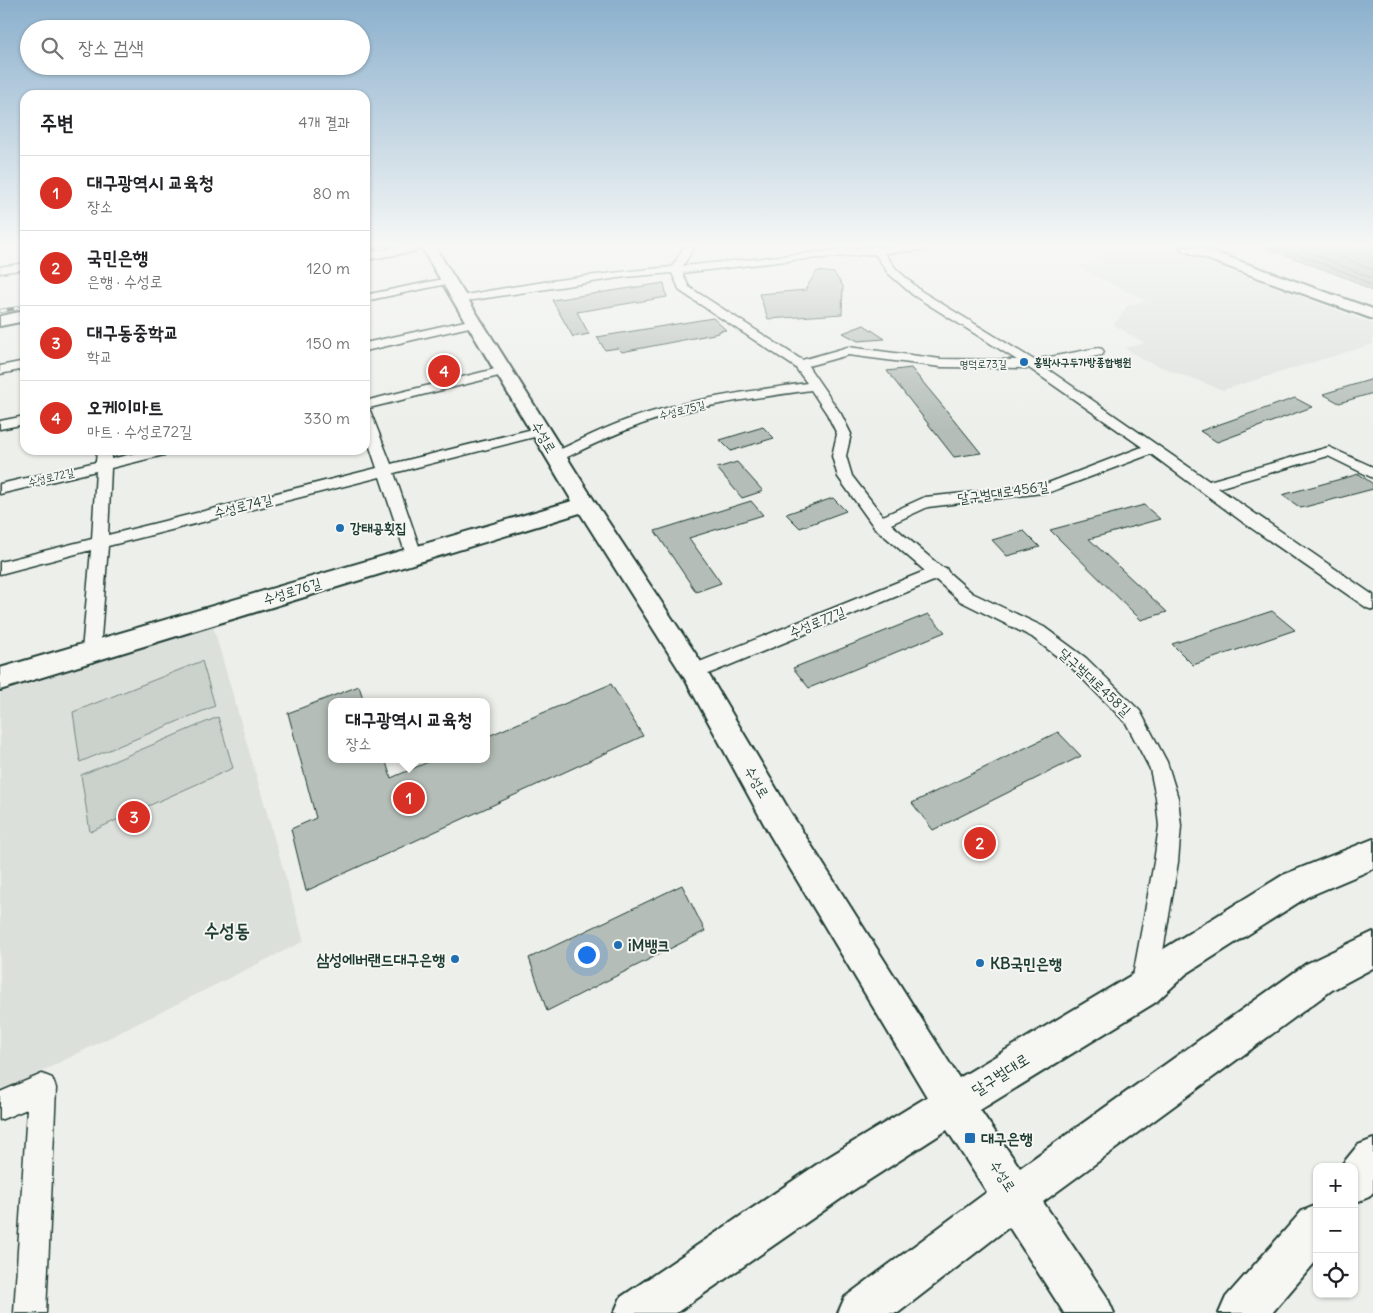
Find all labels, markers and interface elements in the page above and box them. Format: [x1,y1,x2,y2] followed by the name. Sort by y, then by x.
[20,20,370,75] search box
[38,34,66,62] icon: search
[78,35,144,59] text: 장소 검색
[40,109,74,136] text: 주변
[298,112,350,132] text: 4개 결과
[87,170,214,194] text: 대구광역시 교육청
[53,183,59,203] text: 1
[312,183,350,203] text: 80 m
[87,196,113,216] text: 장소
[87,245,148,269] text: 국민은행
[52,258,60,278] text: 2
[307,258,350,278] text: 120 m
[87,271,163,291] text: 은행 · 수성로
[87,320,179,344] text: 대구동중학교
[51,333,61,353] text: 3
[306,333,350,353] text: 150 m
[87,346,113,366] text: 학교
[428,352,460,390] pin: 4
[1034,355,1132,369] place label: 홍박사구두가방종합병원
[1018,356,1030,368] marker: 홍박사구두가방종합병원
[959,357,1007,371] street label: 명덕로73길
[87,395,163,419] text: 오케이마트
[657,397,707,422] street label: 수성로75길
[51,408,61,428] text: 4
[303,408,350,428] text: 330 m
[528,418,560,456] street label: 수성로
[87,421,192,441] text: 마트 · 수성로72길
[27,465,76,489] street label: 수성로72길
[956,477,1050,507] street label: 달구벌대로456길
[212,490,275,522] street label: 수성로74길
[350,519,406,537] place label: 강태공횟집
[334,522,346,534] marker: 강태공횟집
[261,573,324,608] street label: 수성로76길
[786,602,848,641] street label: 수성로77길
[1055,644,1135,720] street label: 달구벌대로458길
[328,698,490,763] popup
[346,707,472,731] text: 대구광역시 교육청
[346,733,371,753] text: 장소
[741,763,773,801] street label: 수성로
[393,779,425,817] pin: 1
[118,798,150,836] pin: 3
[964,824,996,862] pin: 2
[204,918,250,942] district label: 수성동
[628,935,670,955] place label: iM뱅크
[612,939,624,951] marker: iM뱅크
[574,942,600,968] your location
[316,949,445,969] place label: 삼성에버랜드대구은행
[449,953,461,965] marker: 삼성에버랜드대구은행
[990,953,1062,973] place label: KB국민은행
[974,957,986,969] marker: KB국민은행
[967,1048,1033,1100] street label: 달구벌대로
[981,1128,1033,1148] place label: 대구은행
[963,1131,977,1145] marker: 대구은행
[986,1157,1020,1195] street label: 수성로
[1313,1163,1358,1298] map controls
[1313,1163,1358,1208] button: +
[1313,1208,1358,1253] button: −
[1313,1253,1358,1298] button: locate

